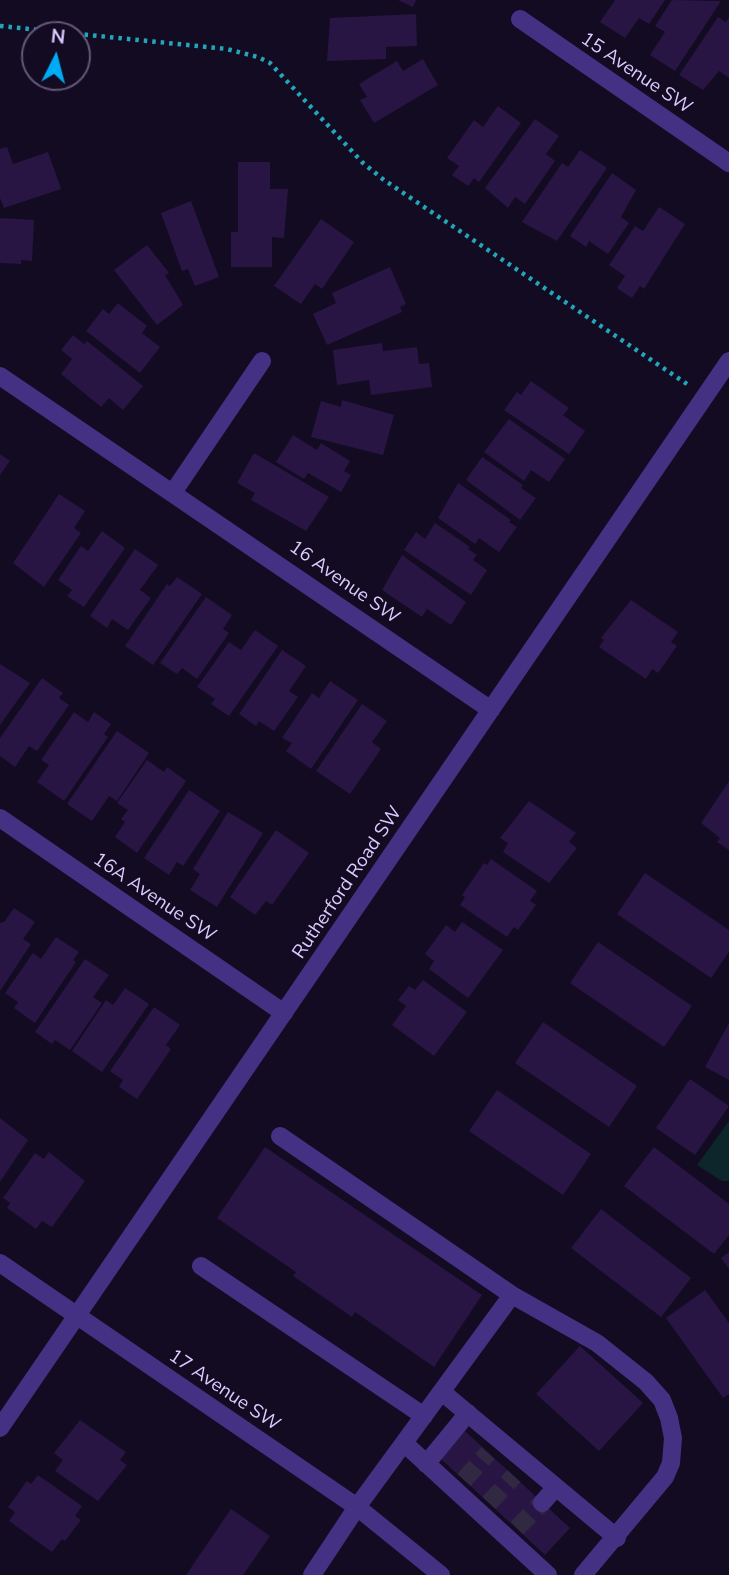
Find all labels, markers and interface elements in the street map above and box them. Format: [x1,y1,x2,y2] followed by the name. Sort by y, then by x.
[21,21,91,91] north arrow
[50,23,66,51] text: N
[576,28,696,120] street label: 15 Avenue SW
[284,536,404,630] street label: 16 Avenue SW
[289,802,407,964] street label: Rutherford Road SW
[88,848,220,948] street label: 16A Avenue SW
[164,1345,284,1437] street label: 17 Avenue SW

